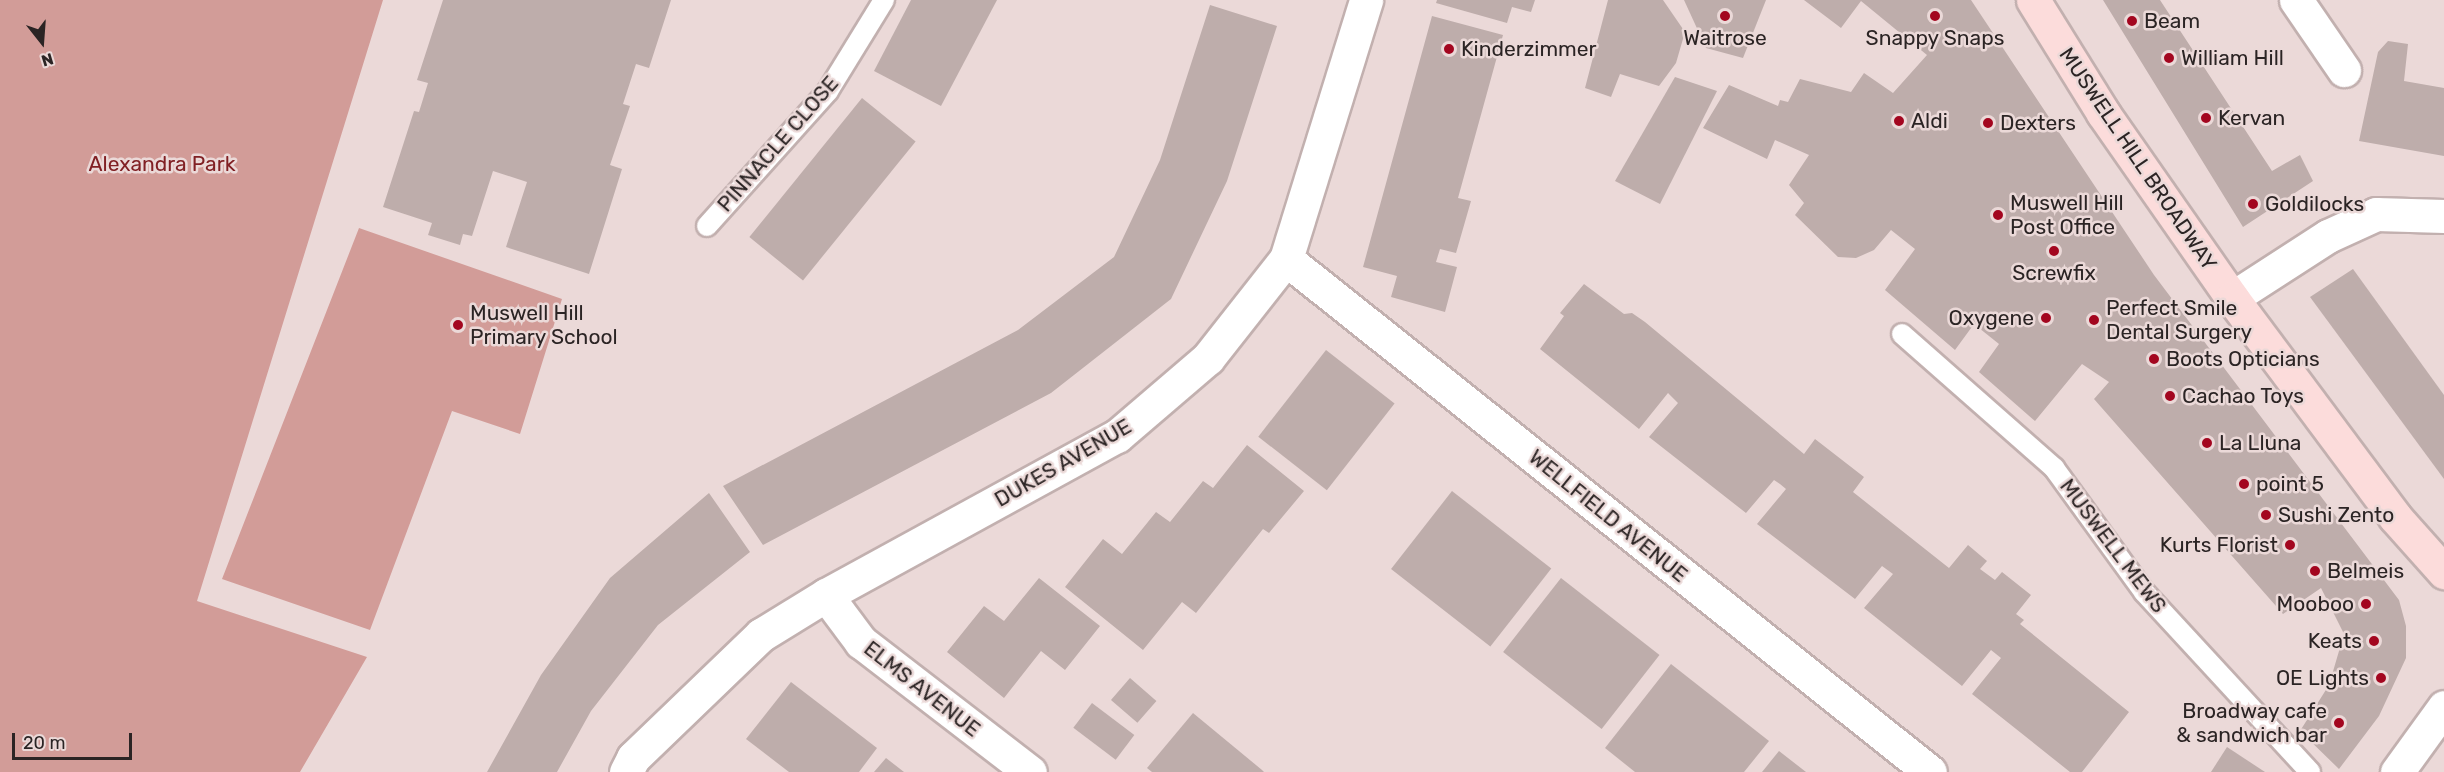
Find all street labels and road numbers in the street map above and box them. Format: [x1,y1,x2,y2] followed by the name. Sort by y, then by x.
[2054,42,2222,276] street label: MUSWELL HILL BROADWAY
[712,71,844,217] street label: PINNACLE CLOSE
[990,414,1136,512] street label: DUKES AVENUE
[1524,444,1692,588] street label: WELLFIELD AVENUE
[2054,474,2172,618] street label: MUSWELL MEWS
[859,636,985,742] street label: ELMS AVENUE

